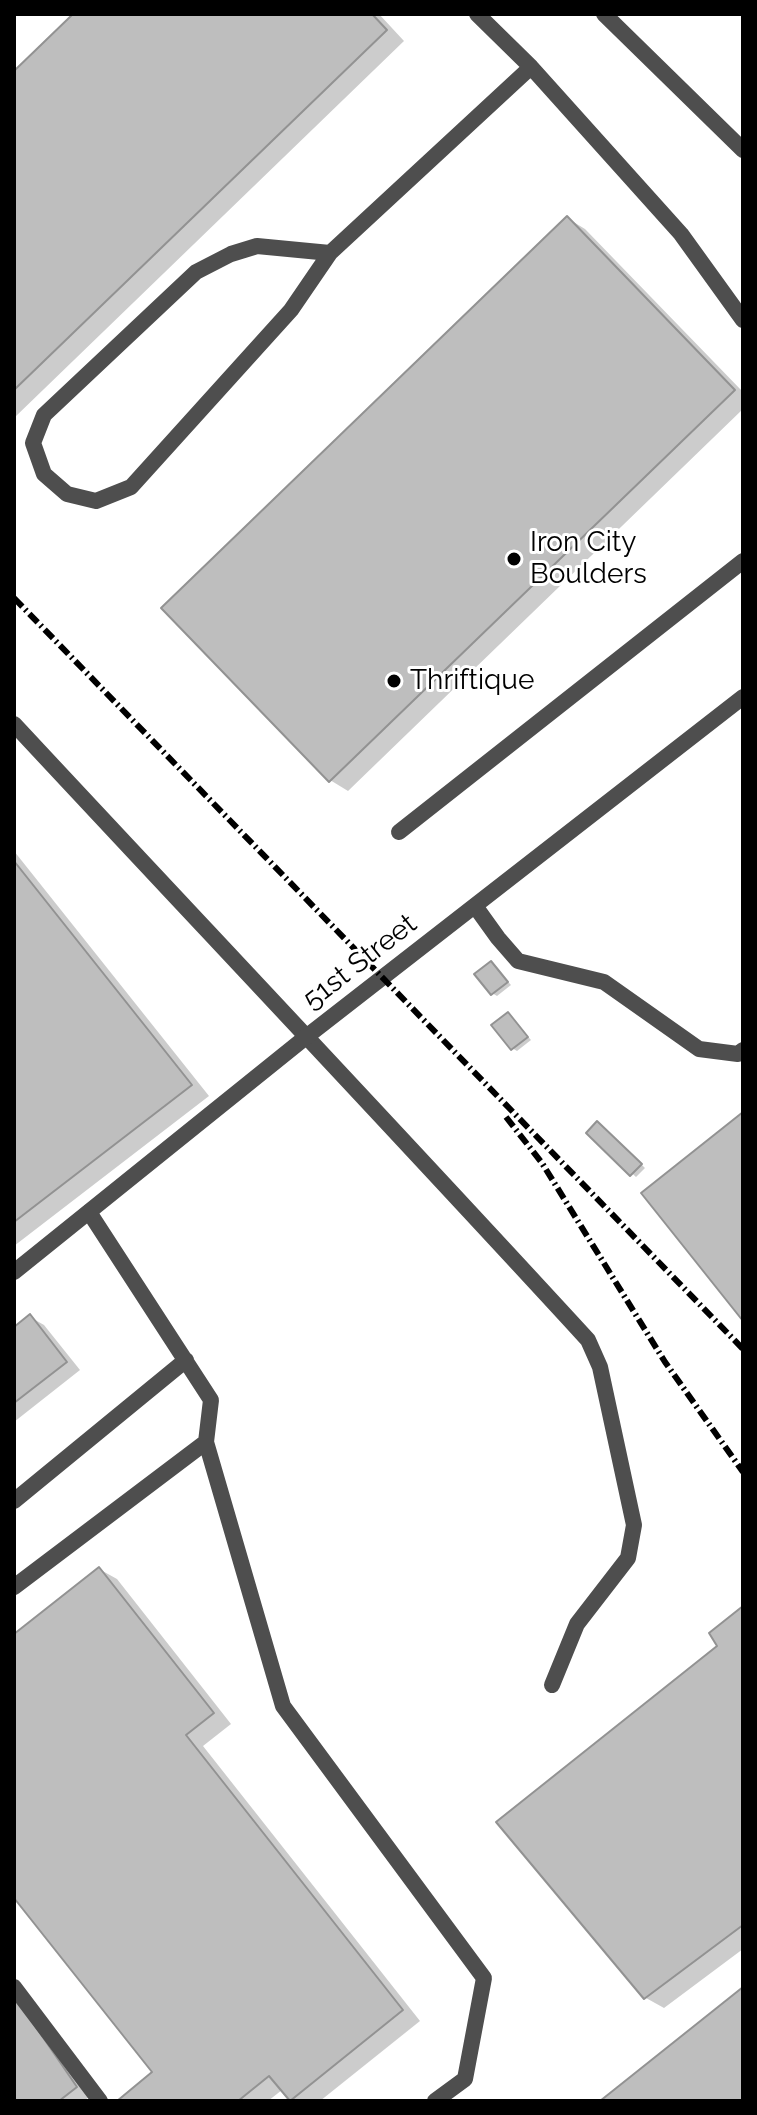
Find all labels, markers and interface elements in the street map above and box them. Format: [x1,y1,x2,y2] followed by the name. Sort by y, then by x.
[530,526,647,592] place label: Iron City Boulders
[505,550,523,568] marker: Iron City Boulders
[410,664,534,698] place label: Thriftique
[385,672,403,690] marker: Thriftique
[297,907,423,1017] street label: 51st Street

